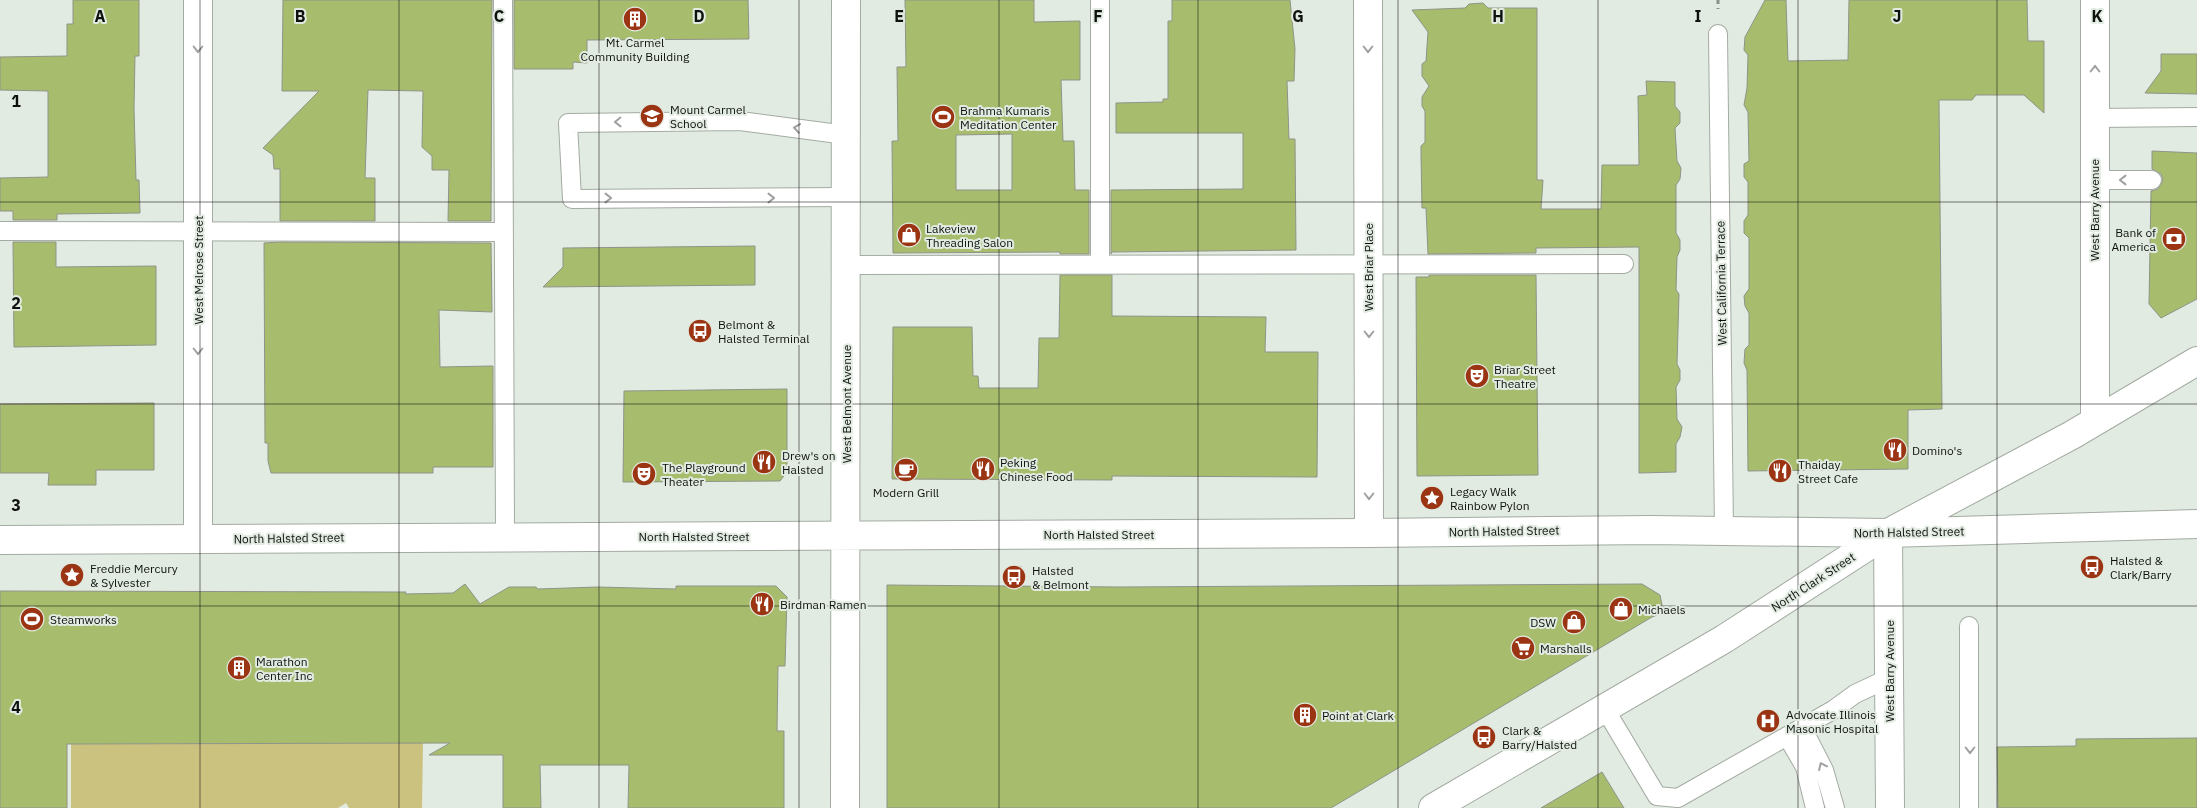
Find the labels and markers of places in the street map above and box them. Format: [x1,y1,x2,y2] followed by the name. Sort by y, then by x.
[622,6,648,32] building icon: Mt. Carmel Community Building
[581,35,690,64] place label: Mt. Carmel Community Building
[670,102,746,131] place label: Mount Carmel School
[639,103,665,129] school or university icon: Mount Carmel School
[960,103,1057,132] place label: Brahma Kumaris Meditation Center
[930,104,956,130] sports icon: Brahma Kumaris Meditation Center
[926,221,1013,250] place label: Lakeview Threading Salon
[896,222,922,248] shop icon: Lakeview Threading Salon
[2111,225,2157,254] place label: Bank of America
[2161,226,2187,252] bank icon: Bank of America
[718,317,810,346] place label: Belmont & Halsted Terminal
[687,318,713,344] bus stop icon: Belmont & Halsted Terminal
[1494,362,1556,391] place label: Briar Street Theatre
[1464,363,1490,389] theatre icon: Briar Street Theatre
[1882,437,1908,463] restaurant icon: Domino's
[1912,443,1962,458] place label: Domino's
[782,448,836,477] place label: Drew's on Halsted
[751,449,777,475] restaurant icon: Drew's on Halsted
[1000,455,1073,484] place label: Peking Chinese Food
[970,456,996,482] restaurant icon: Peking Chinese Food
[893,457,919,483] cafe icon: Modern Grill
[1798,457,1858,486] place label: Thaiday Street Cafe
[1767,458,1793,484] restaurant icon: Thaiday Street Cafe
[662,460,746,489] place label: The Playground Theater
[631,461,657,487] theatre icon: The Playground Theater
[1450,484,1530,513] place label: Legacy Walk Rainbow Pylon
[873,485,939,500] place label: Modern Grill
[1419,485,1445,511] place icon: Legacy Walk Rainbow Pylon
[2110,553,2172,582] place label: Halsted & Clark/Barry
[2079,554,2105,580] bus stop icon: Halsted & Clark/Barry
[90,561,178,590] place label: Freddie Mercury & Sylvester
[59,562,85,588] place icon: Freddie Mercury & Sylvester
[1032,563,1089,592] place label: Halsted & Belmont
[1001,564,1027,590] bus stop icon: Halsted & Belmont
[749,591,775,617] restaurant icon: Birdman Ramen
[1608,596,1634,622] shop icon: Michaels
[780,597,867,612] place label: Birdman Ramen
[1638,602,1686,617] place label: Michaels
[19,606,45,632] sports icon: Steamworks
[1561,609,1587,635] shop icon: DSW
[50,612,117,627] place label: Steamworks
[1530,615,1556,630] place label: DSW
[1510,635,1536,661] supermarket icon: Marshalls
[1540,641,1592,656] place label: Marshalls
[256,654,313,683] place label: Marathon Center Inc
[226,655,252,681] building icon: Marathon Center Inc
[1292,702,1318,728] building icon: Point at Clark
[1786,707,1878,736] place label: Advocate Illinois Masonic Hospital
[1322,708,1395,723] place label: Point at Clark
[1755,708,1781,734] hospital icon: Advocate Illinois Masonic Hospital
[1502,723,1577,752] place label: Clark & Barry/Halsted
[1471,724,1497,750] bus stop icon: Clark & Barry/Halsted

